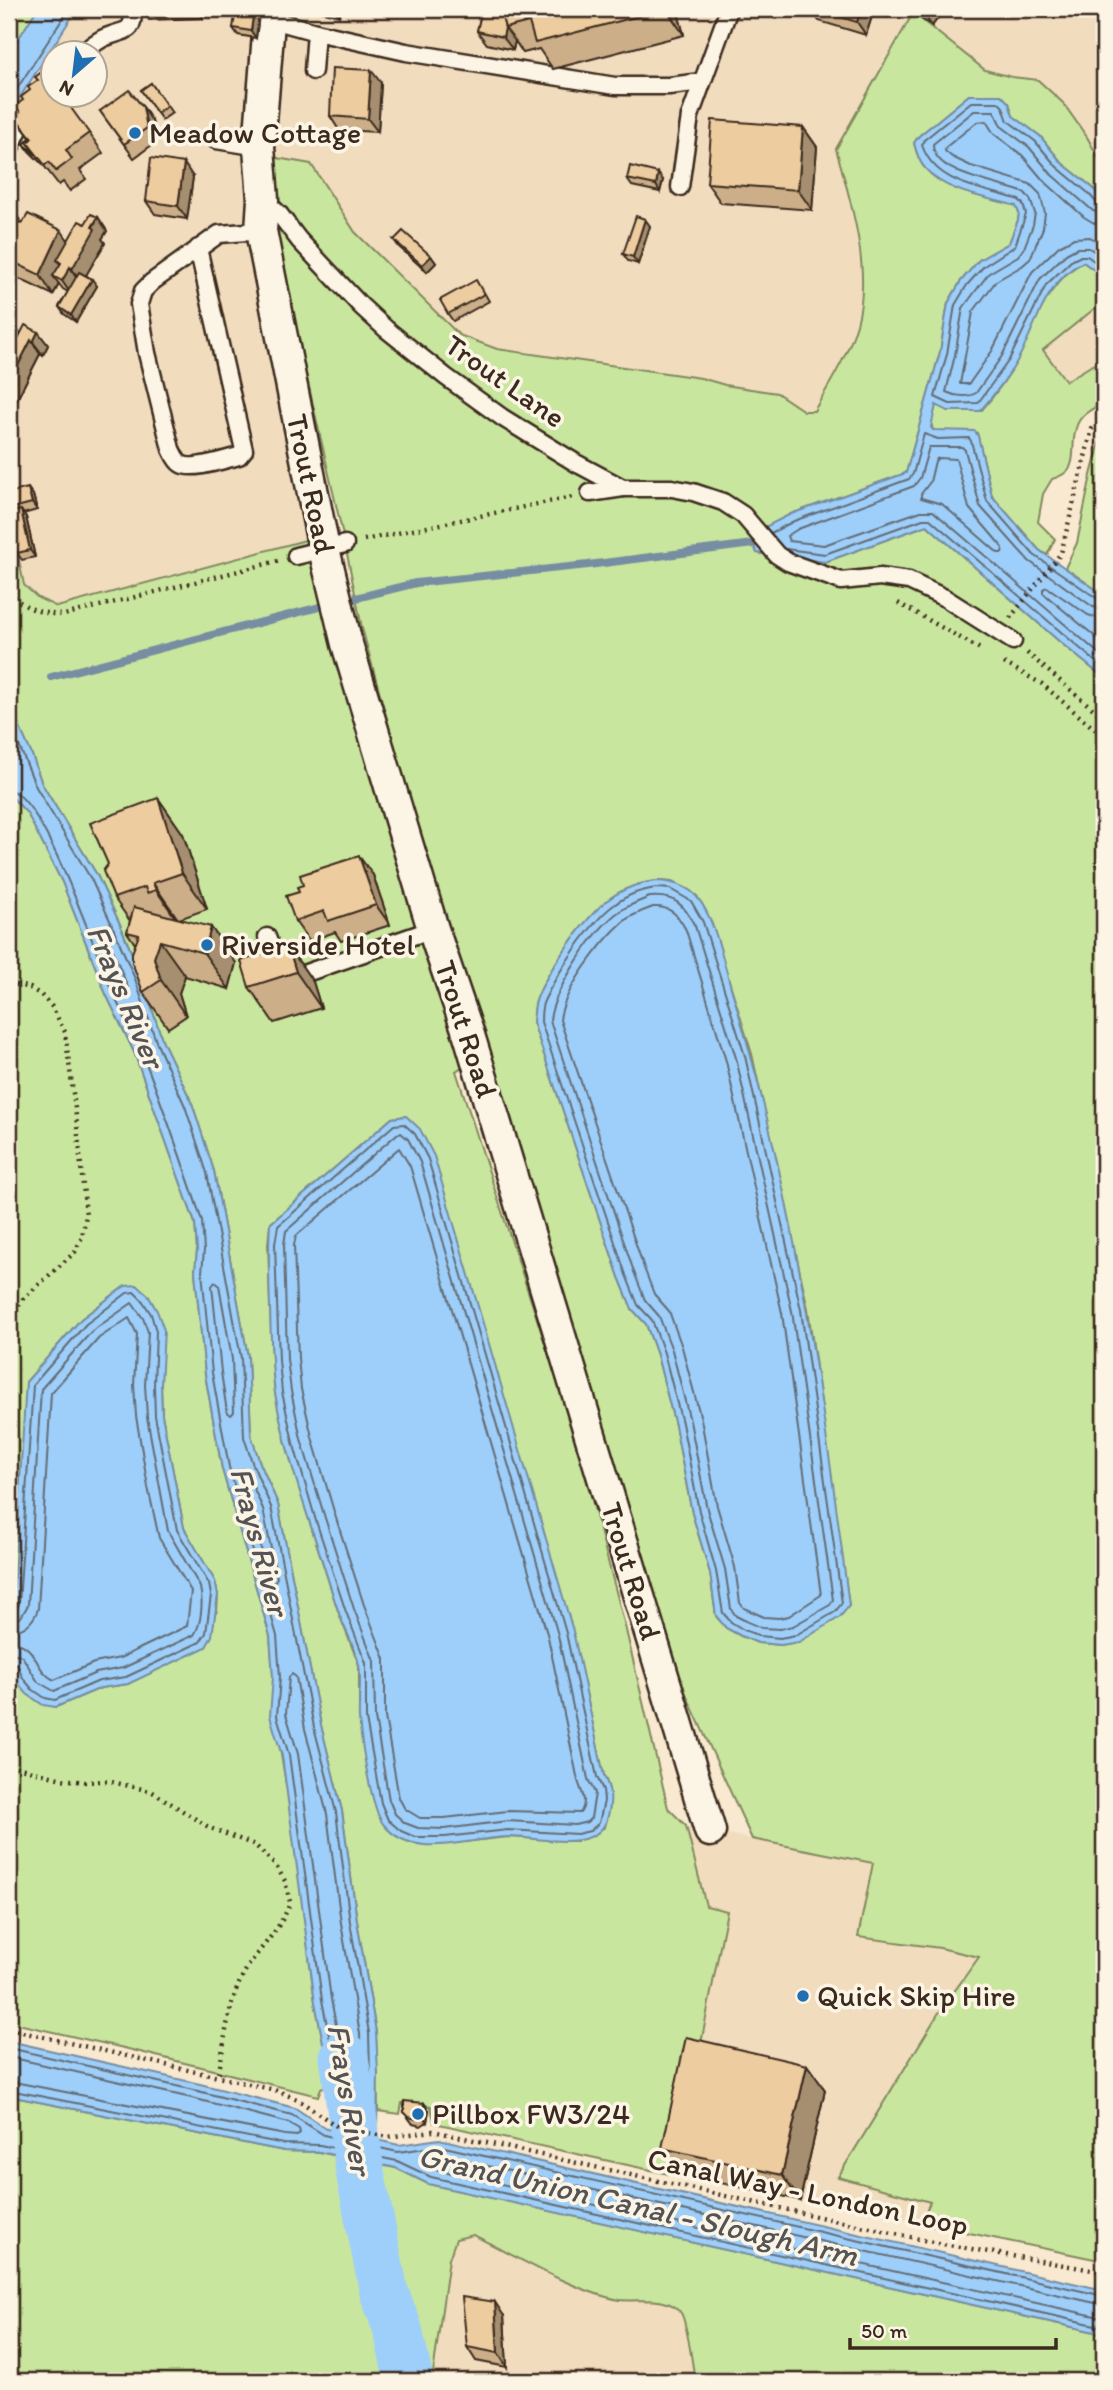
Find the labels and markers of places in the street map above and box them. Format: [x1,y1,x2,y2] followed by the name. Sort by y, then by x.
[149,114,361,151] place label: Meadow Cottage
[127,125,143,141] marker: Meadow Cottage
[221,926,416,963] place label: Riverside Hotel
[199,937,215,953] marker: Riverside Hotel
[817,1977,1016,2014] place label: Quick Skip Hire
[795,1988,811,2004] marker: Quick Skip Hire
[432,2095,630,2132] place label: Pillbox FW3/24
[410,2106,426,2122] marker: Pillbox FW3/24

